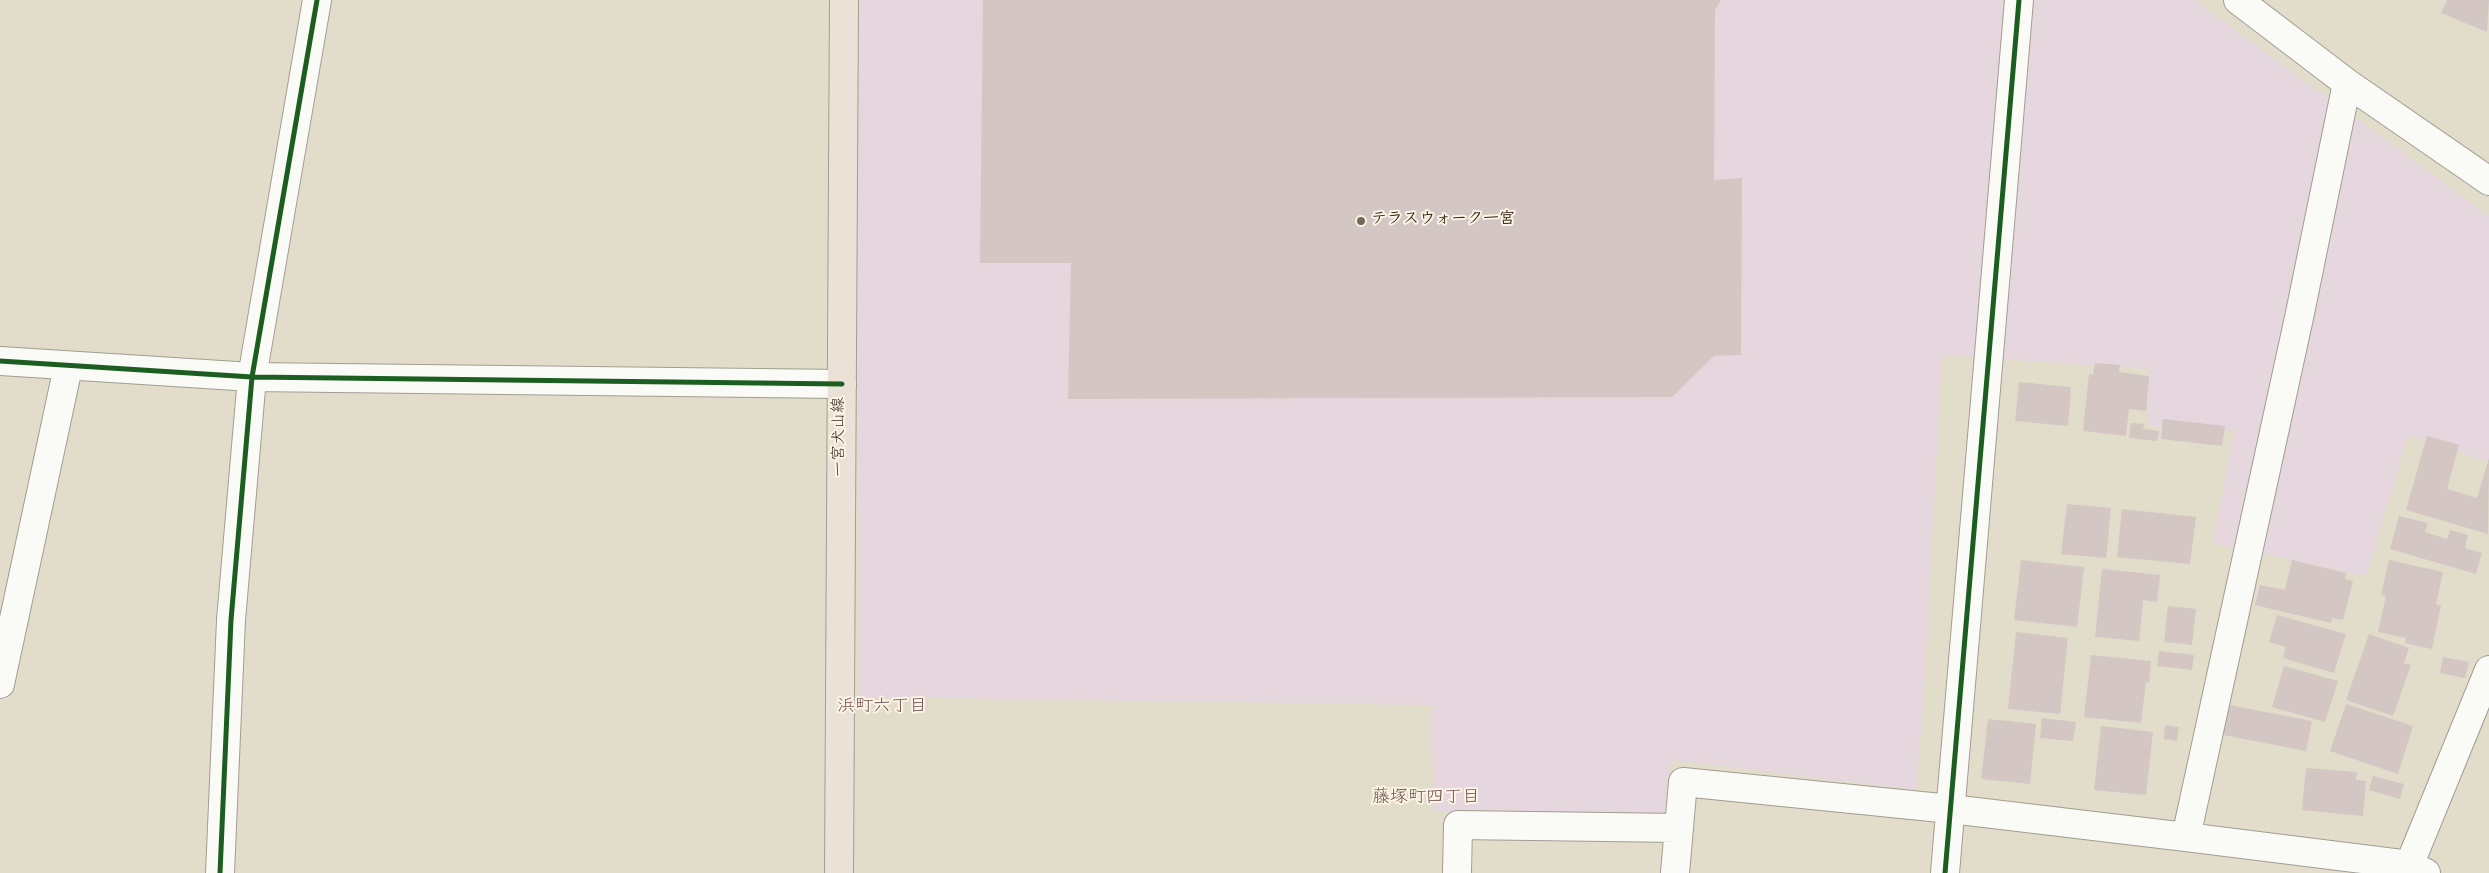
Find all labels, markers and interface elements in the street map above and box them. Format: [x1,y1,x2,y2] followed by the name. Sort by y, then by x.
[1371,211,1515,231] place label: テラスウォーク一宮
[1355,215,1367,227] marker: テラスウォーク一宮
[831,397,851,477] street label: 一宮犬山線
[837,698,927,720] district label: 浜町六丁目
[1372,789,1480,811] district label: 藤塚町四丁目

